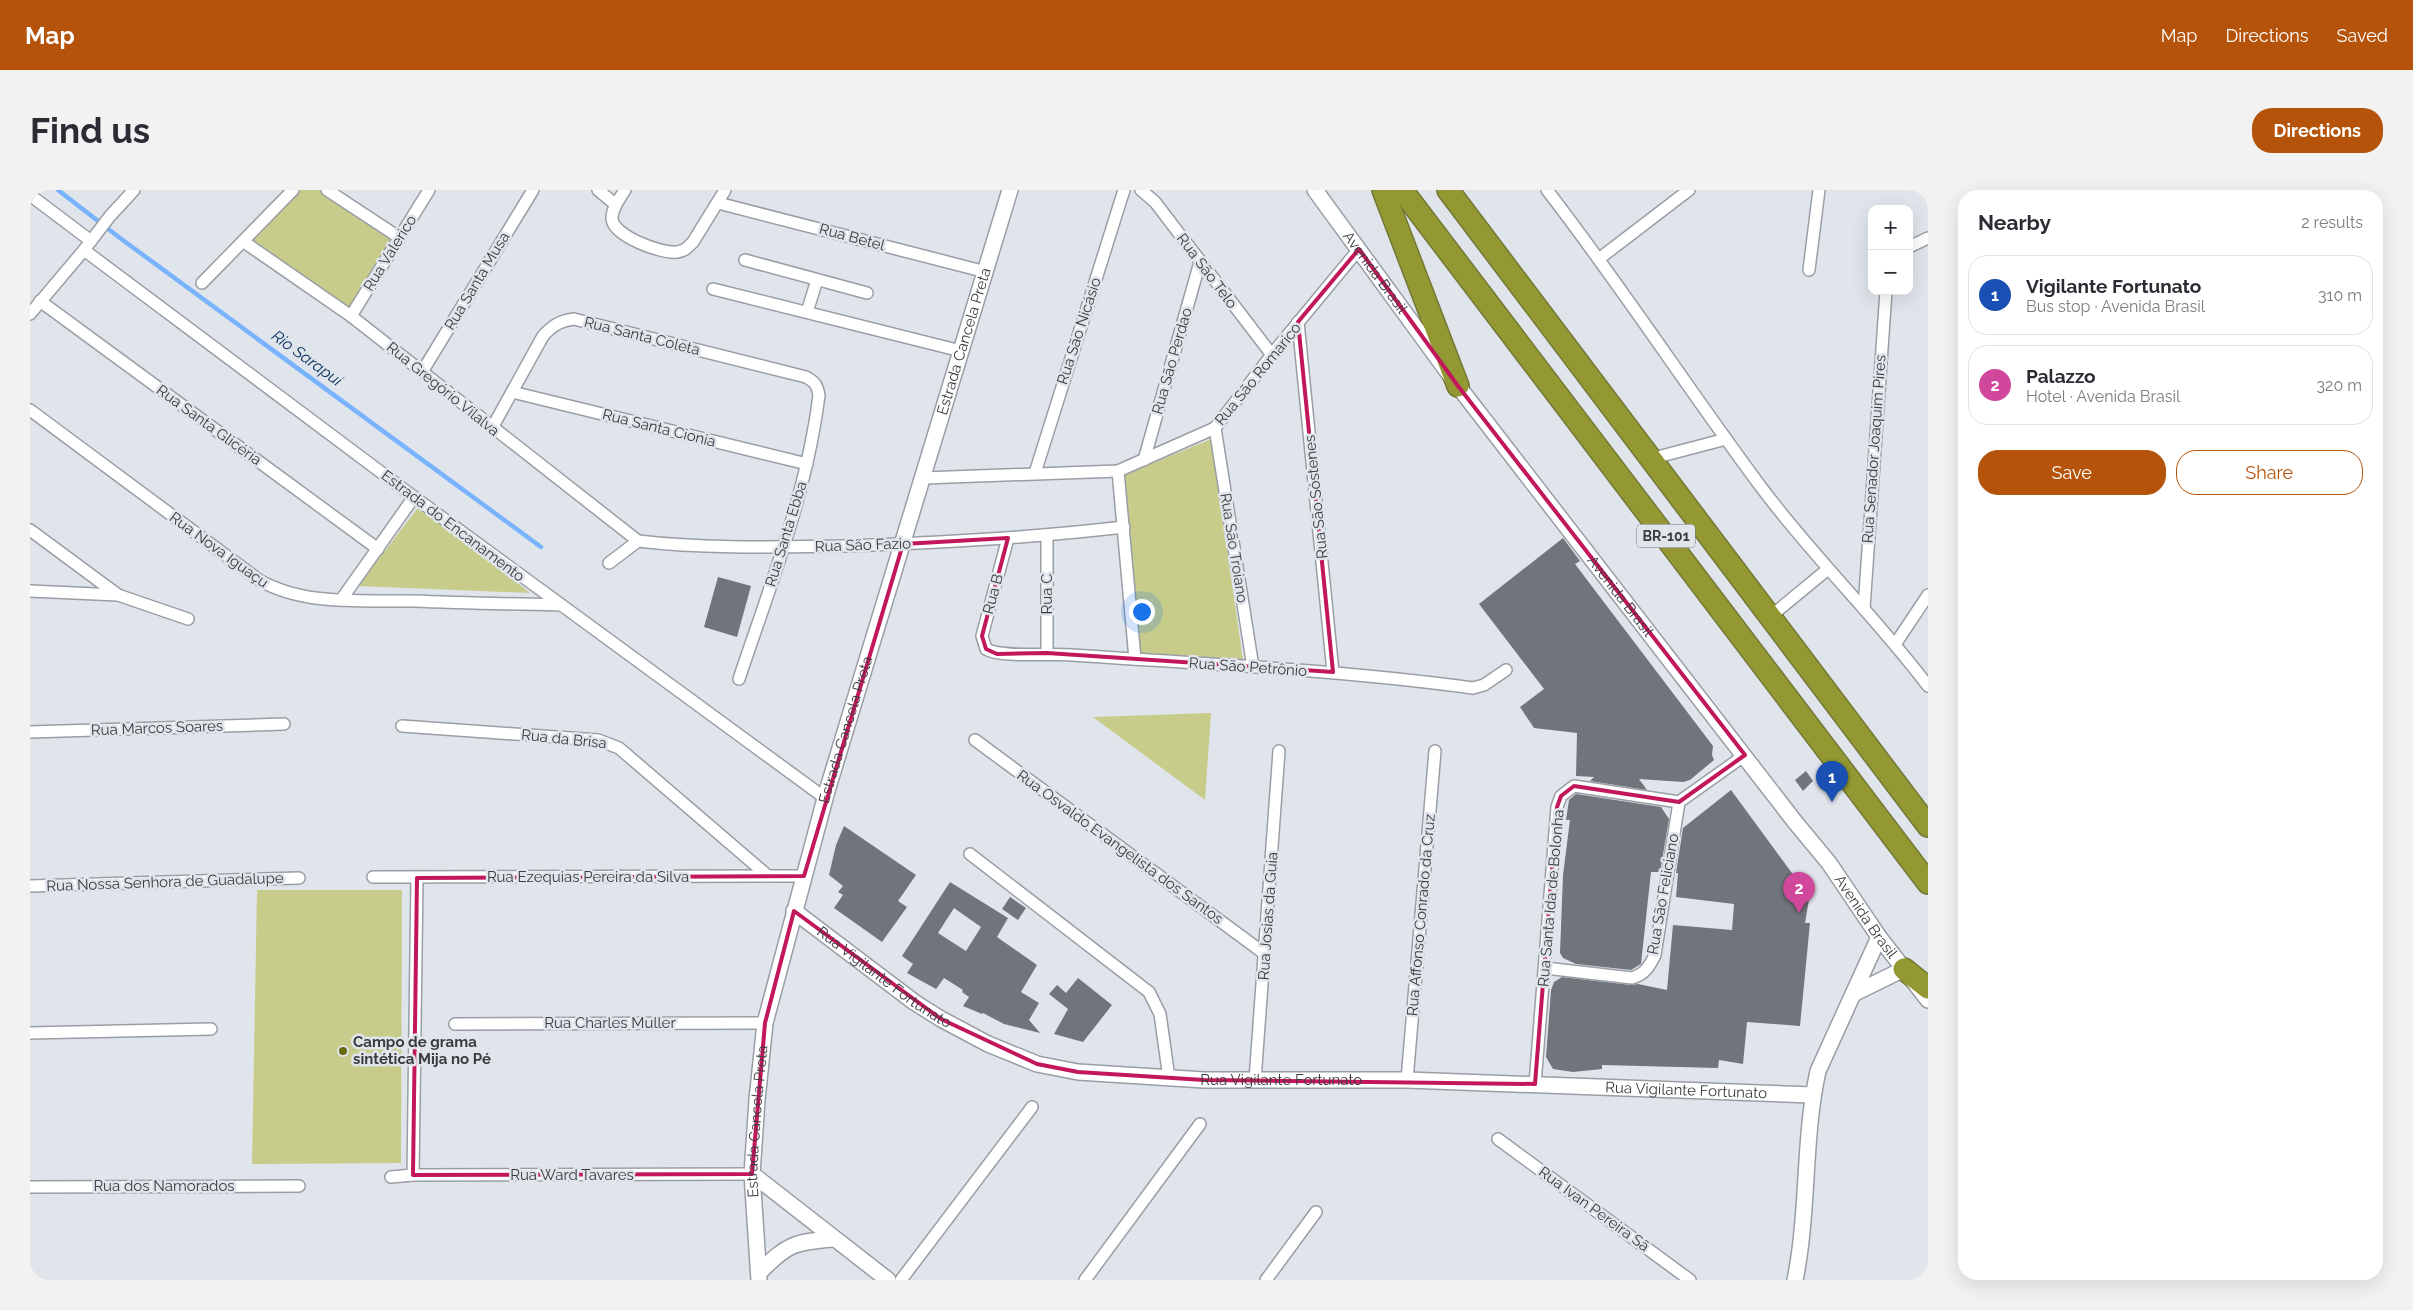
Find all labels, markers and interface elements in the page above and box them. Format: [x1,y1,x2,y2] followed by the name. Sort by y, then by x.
[25,21,75,50] text: Map
[2161,25,2197,46] text: Map
[2225,25,2309,46] text: Directions
[2337,25,2388,46] text: Saved
[2252,108,2383,153] button: Directions
[30,110,150,151] text: Find us
[1868,205,1913,295] map controls
[1868,205,1913,250] button: +
[1978,210,2051,235] text: Nearby
[360,212,420,294] street label: Rua Valerico
[2301,213,2363,232] text: 2 results
[817,220,888,255] street label: Rua Betel
[1339,228,1412,318] street label: Avenida Brasil
[441,229,513,333] street label: Rua Santa Musa
[1173,230,1241,312] street label: Rua São Telo
[1868,250,1913,295] button: −
[933,266,995,417] street label: Estrada Cancela Preta
[1053,275,1105,387] street label: Rua São Nicásio
[2026,275,2201,297] text: Vigilante Fortunato
[1991,286,1999,305] text: 1
[2318,286,2362,305] text: 310 m
[2026,297,2205,316] text: Bus stop · Avenida Brasil
[1148,306,1196,416] street label: Rua São Perdao
[582,313,702,359] street label: Rua Santa Coleta
[1211,319,1305,429] street label: Rua São Romarico
[268,326,347,391] water label: Rio Sarapuí
[383,338,503,440] street label: Rua Gregório Vilalva
[1858,354,1890,544] street label: Rua Senador Joaquim Pires
[2026,365,2096,387] text: Palazzo
[1990,376,2000,395] text: 2
[2317,376,2362,395] text: 320 m
[153,381,265,469] street label: Rua Santa Glicéria
[2026,387,2180,406] text: Hotel · Avenida Brasil
[600,405,718,451] street label: Rua Santa Cionia
[1301,434,1331,560] street label: Rua São Sóstenes
[1978,450,2166,495] button: Save
[2176,450,2363,495] button: Share
[378,466,528,586] street label: Estrada do Encanamento
[761,479,811,589] street label: Rua Santa Ebba
[1216,492,1252,604] street label: Rua São Troiano
[166,508,272,592] street label: Rua Nova Iguaçu
[1637,524,1695,548] road number: BR-101
[815,534,911,556] street label: Rua São Fazio
[1583,552,1658,641] street label: Avenida Brasil
[979,572,1007,616] street label: Rua B
[1038,574,1056,614] street label: Rua C
[1129,599,1155,625] your location
[815,654,877,805] street label: Estrada Cancela Preta
[1188,654,1308,680] street label: Rua São Petrônio
[91,717,223,739] street label: Rua Marcos Soares
[520,726,608,752] street label: Rua da Brisa
[1816,761,1848,802] pin: 1
[1013,766,1227,928] street label: Rua Osvaldo Evangelista dos Santos
[1534,809,1568,987] street label: Rua Santa Ida de Bolonha
[1403,813,1439,1017] street label: Rua Affonso Conrado da Cruz
[1644,832,1683,956] street label: Rua São Feliciano
[1255,851,1281,981] street label: Rua Josias da Guia
[487,868,689,886] street label: Rua Ezequias Pereira da Silva
[46,869,284,895] street label: Rua Nossa Senhora de Guadalupe
[1831,871,1902,963] street label: Avenida Brasil
[1783,872,1815,913] pin: 2
[813,923,954,1032] street label: Rua Vigilante Fortunato
[544,1014,676,1032] street label: Rua Charles Muller
[353,1033,491,1068] place label: Campo de grama sintética Mija no Pé
[743,1044,772,1198] street label: Estrada Cancela Preta
[337,1045,349,1057] marker: Campo de grama sintética Mija no Pé
[1200,1071,1362,1089] street label: Rua Vigilante Fortunato
[1605,1078,1767,1102] street label: Rua Vigilante Fortunato
[1535,1163,1653,1255] street label: Rua Ivan Pereira Sã
[510,1166,634,1184] street label: Rua Ward Tavares
[93,1177,235,1195] street label: Rua dos Namorados

